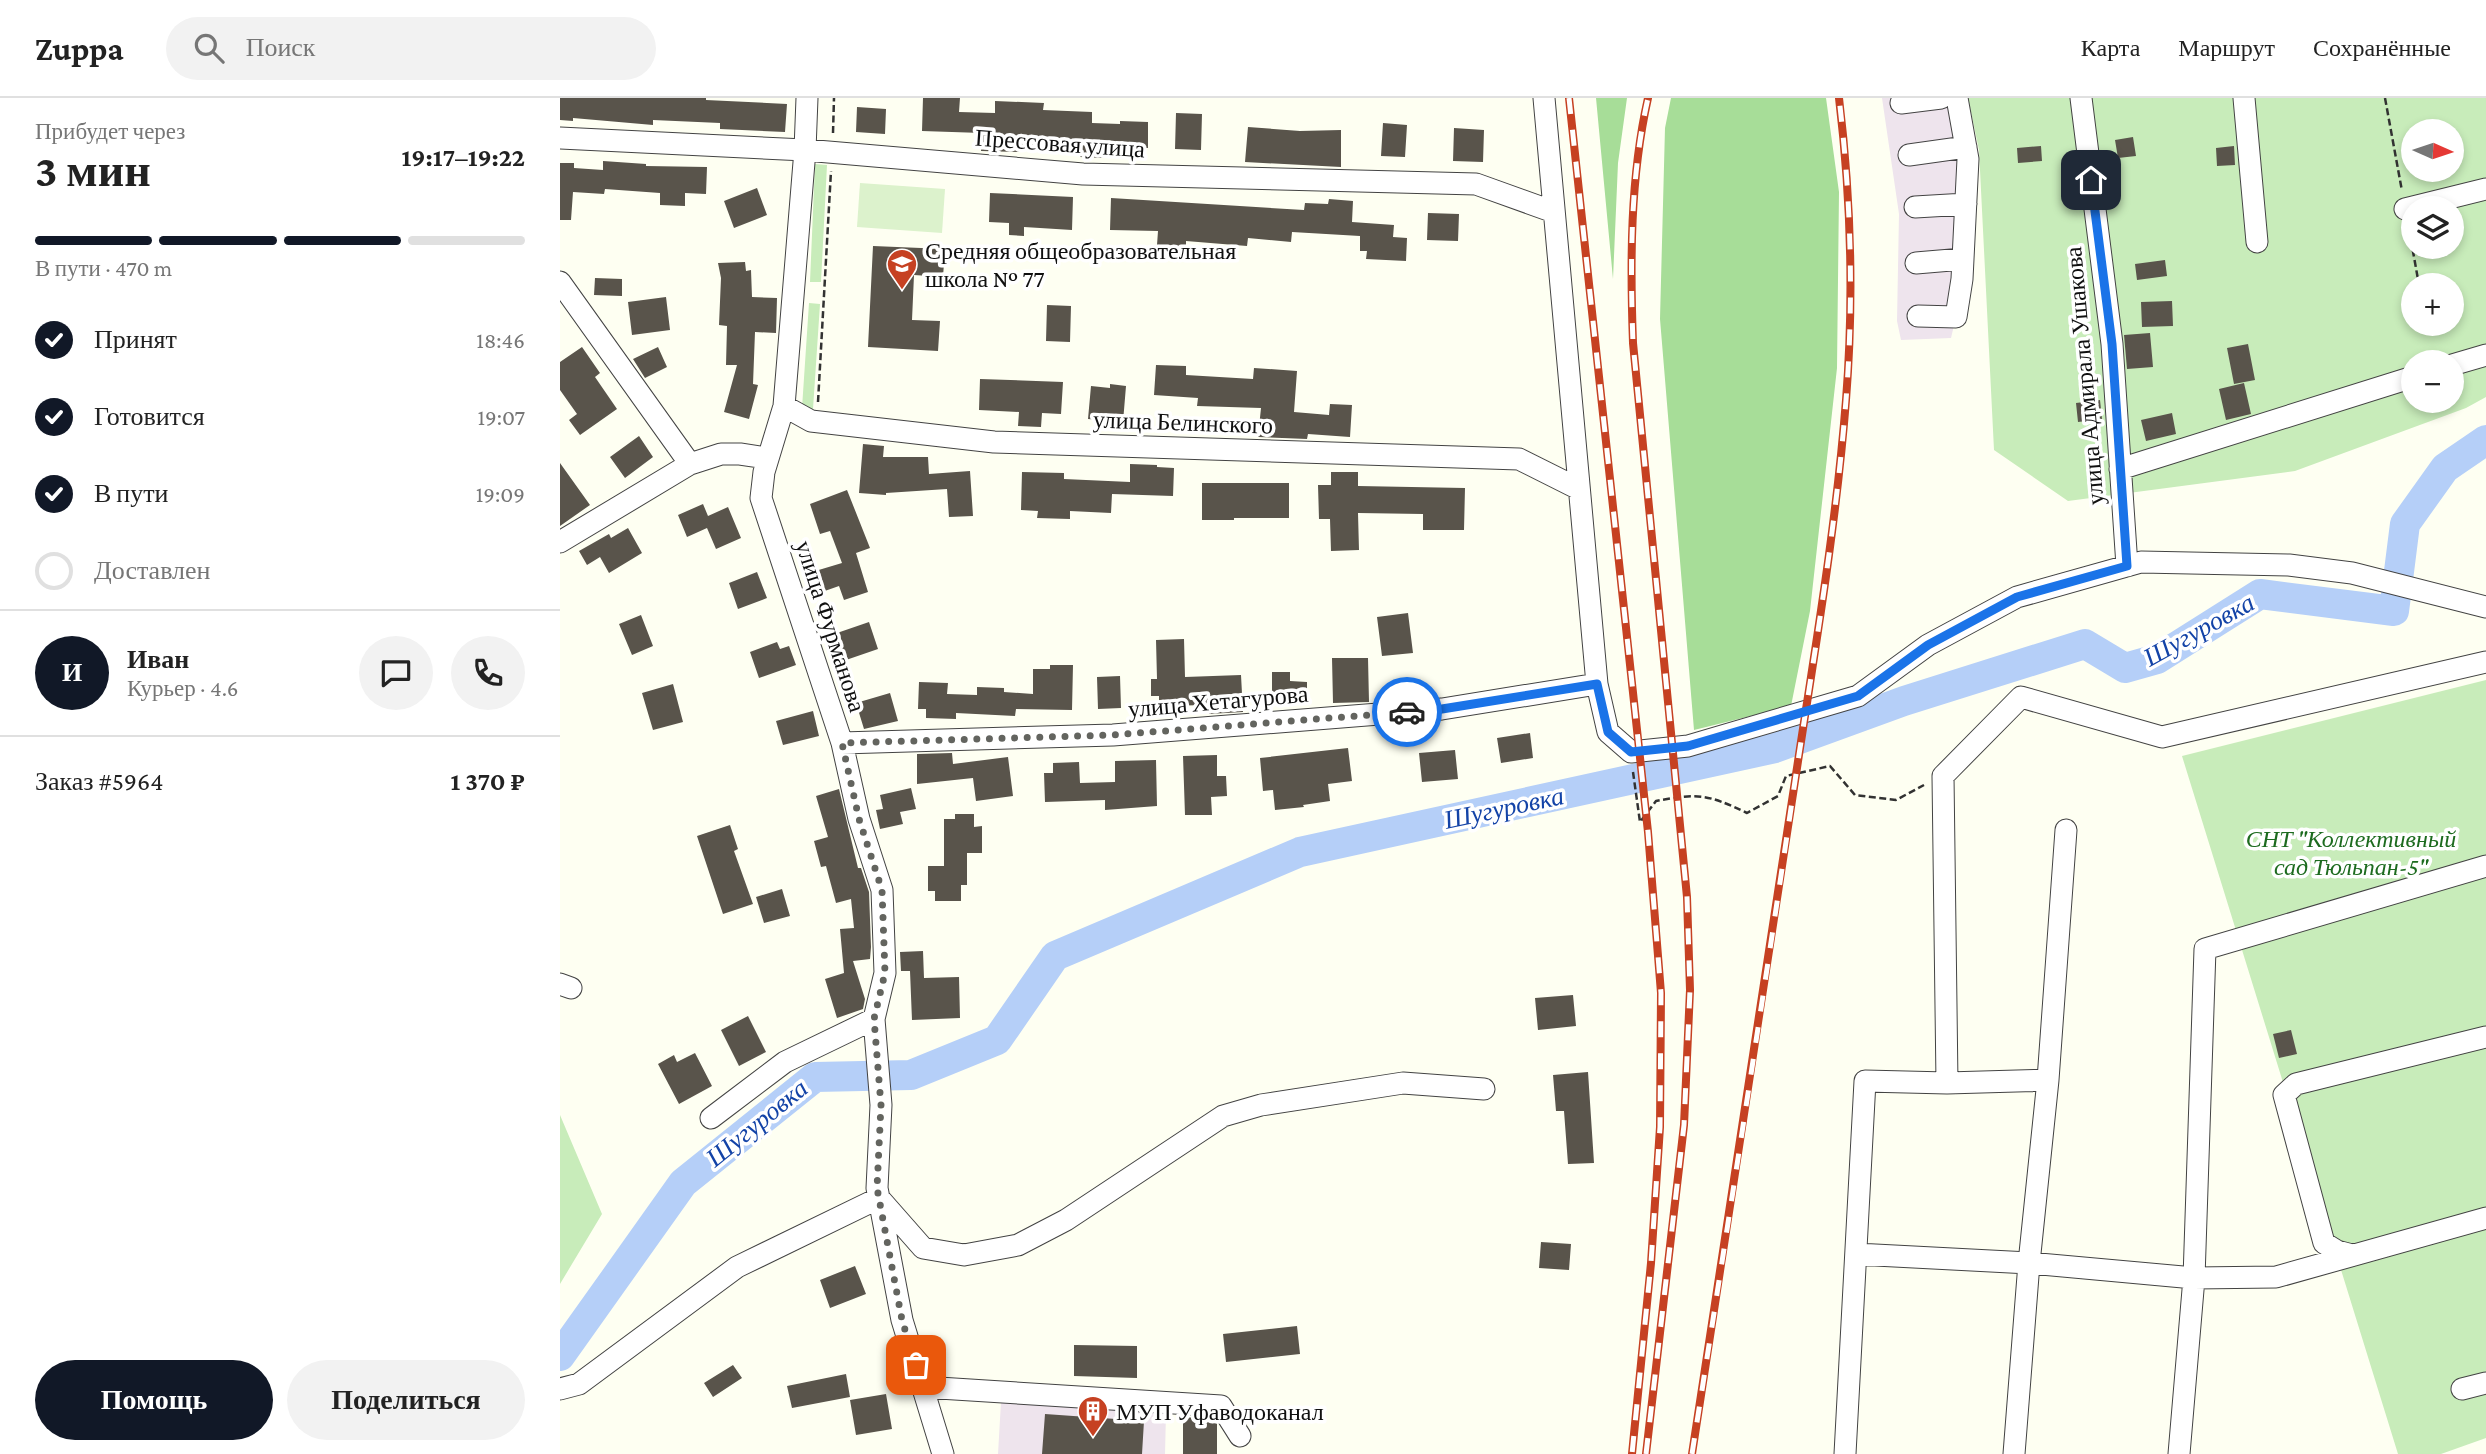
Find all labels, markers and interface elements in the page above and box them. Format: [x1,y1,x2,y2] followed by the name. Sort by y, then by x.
[166,17,656,80] search box
[190,29,228,67] icon: search
[35,30,124,67] text: Zuppa
[246,33,316,62] text: Поиск
[2081,34,2140,61] text: Карта
[2178,34,2275,61] text: Маршрут
[2313,34,2451,61] text: Сохранённые
[35,118,185,144] text: Прибудет через
[2401,119,2464,182] north arrow
[2401,119,2464,413] map controls
[974,124,1146,162] street label: Прессовая улица
[402,143,525,172] text: 19:17–19:22
[35,145,151,196] text: 3 мин
[2061,150,2121,210] pin
[2072,161,2110,199] icon: home
[2401,196,2464,259] button: layers
[925,237,1236,292] place label: Средняя общеобразовательная школа № 77
[2059,245,2109,506] street label: улица Адмирала Ушакова
[885,247,919,291] school or university icon: Средняя общеобразовательная школа № 77
[35,255,172,281] text: В пути · 470 m
[2401,273,2464,336] button: +
[35,321,73,359] icon: check
[94,325,177,354] text: Принят
[476,327,525,353] text: 18:46
[2401,350,2464,413] button: −
[35,398,73,436] icon: check
[94,402,205,431] text: Готовится
[477,404,525,430] text: 19:07
[1092,405,1274,439] street label: улица Белинского
[35,475,73,513] icon: check
[94,479,168,508] text: В пути
[476,481,525,507] text: 19:09
[791,537,872,715] street label: улица Фурманова
[94,556,211,585] text: Доставлен
[2138,588,2259,673] water label: Шугуровка
[359,636,433,710] button: chat
[451,636,525,710] button: phone
[127,645,189,674] text: Иван
[62,658,82,687] text: И
[127,675,238,701] text: Курьер · 4.6
[1372,677,1442,747] courier
[1127,680,1310,722] street label: улица Хетагурова
[1388,693,1426,731] icon: car
[35,767,163,796] text: Заказ #5964
[451,767,525,796] text: 1 370 ₽
[1440,781,1567,835] water label: Шугуровка
[2246,825,2456,880] park label: СНТ "Коллективный сад Тюльпан-5"
[700,1073,813,1173] water label: Шугуровка
[886,1335,946,1395] pin
[897,1346,935,1384] icon: bag
[35,1360,273,1440] button: Помощь
[287,1360,525,1440] button: Поделиться
[1076,1394,1110,1438] building icon: МУП Уфаводоканал
[1116,1398,1324,1425] place label: МУП Уфаводоканал

